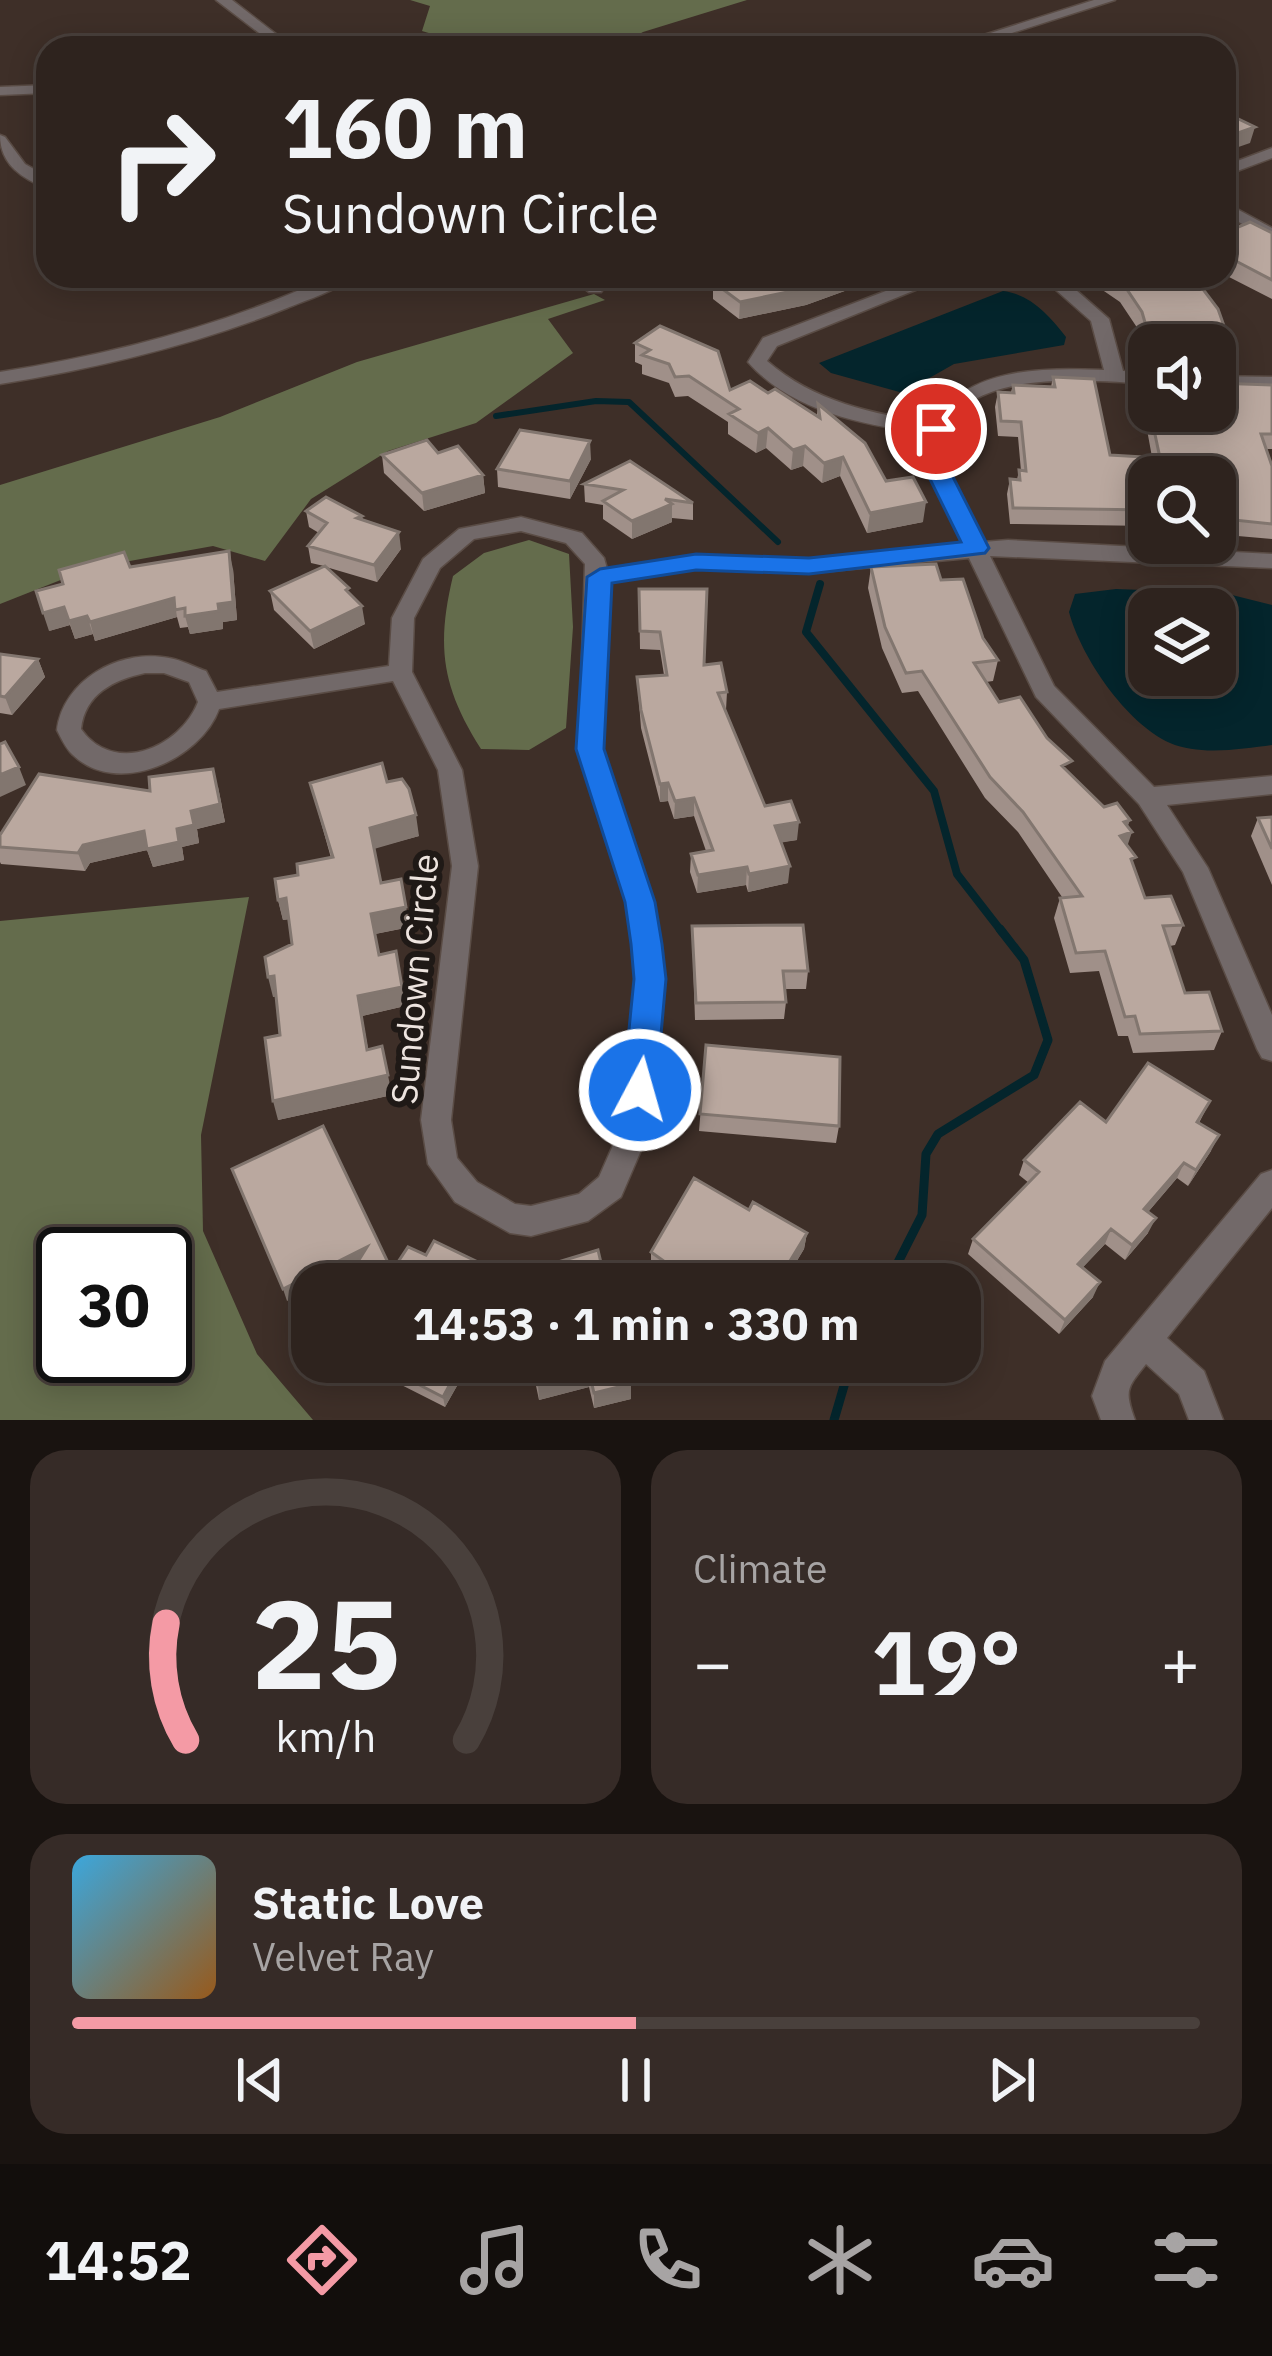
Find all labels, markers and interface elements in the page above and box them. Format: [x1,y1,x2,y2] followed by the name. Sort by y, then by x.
[282,72,528,181] text: 160 m
[84,84,240,240] icon: right
[282,178,659,248] text: Sundown Circle
[1128,324,1236,696] map controls
[1128,324,1236,432] button: sound
[885,378,987,480] pin
[903,396,969,462] icon: arrive
[1128,456,1236,564] button: search
[1128,588,1236,696] button: layers
[380,852,448,1106] street label: Sundown Circle
[577,1027,703,1153] position arrow
[36,1227,192,1383] speed limit sign: 30
[413,1294,859,1352] text: 14:53 · 1 min · 330 m
[693,1543,827,1594] text: Climate
[251,1561,400,1723] text: 25
[871,1603,1022,1720] text: 19°
[693,1619,733,1705] text: −
[1160,1619,1200,1705] text: +
[275,1708,376,1764] text: km/h
[252,1873,484,1931] text: Static Love
[252,1931,434,1982] text: Velvet Ray
[227,2047,293,2113] icon: previous
[603,2047,669,2113] icon: pause
[979,2047,1045,2113] icon: next
[280,2218,364,2302] icon: directions
[453,2218,537,2302] icon: music
[626,2218,710,2302] icon: phone
[798,2218,882,2302] icon: climate
[971,2218,1055,2302] icon: car
[1144,2218,1228,2302] icon: filters
[44,2225,192,2295] text: 14:52

